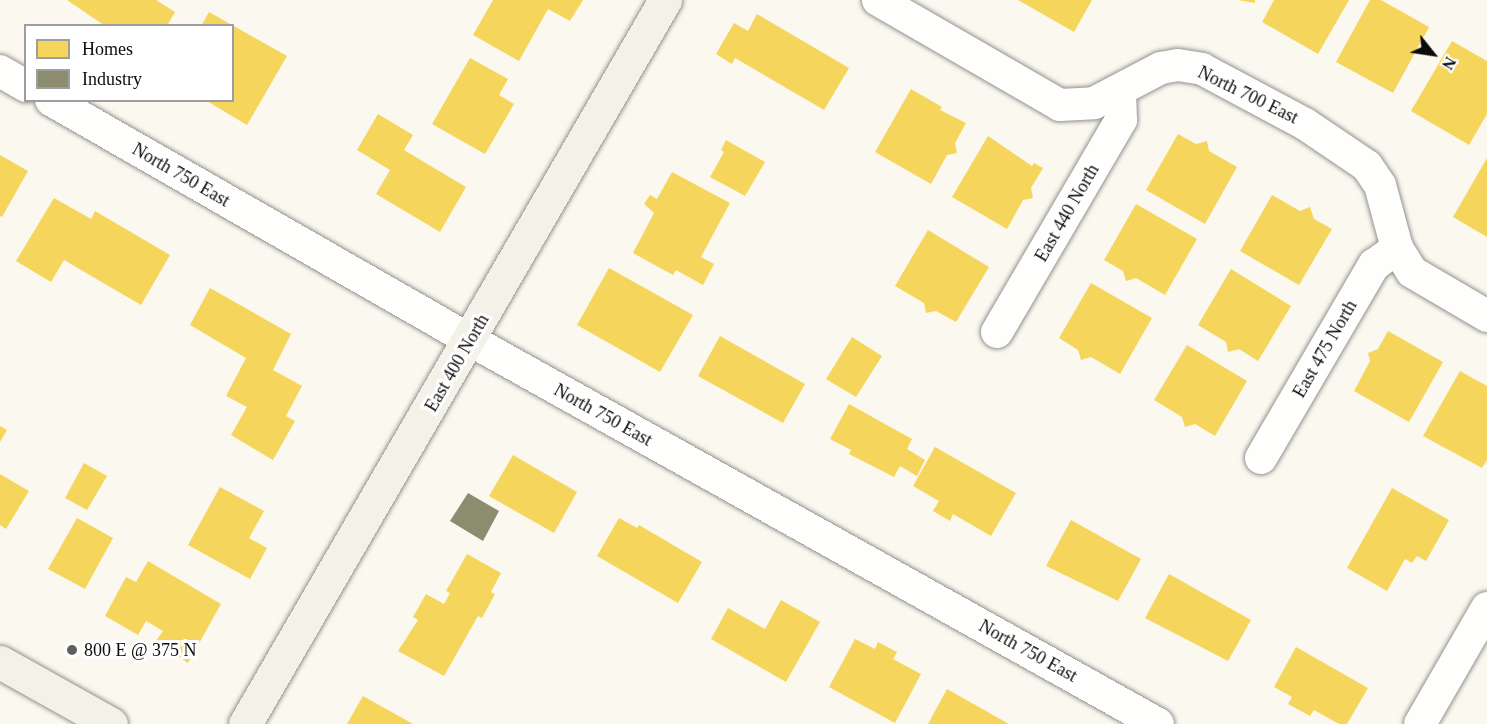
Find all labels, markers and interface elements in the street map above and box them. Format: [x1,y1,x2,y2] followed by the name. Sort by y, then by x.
[24,24,234,102] legend
[1403,24,1463,84] north arrow
[82,39,133,59] text: Homes
[1439,54,1459,73] text: N
[1194,61,1302,129] street label: North 700 East
[82,69,142,89] text: Industry
[128,138,234,212] street label: North 750 East
[1030,160,1104,266] street label: East 440 North
[1288,296,1362,402] street label: East 475 North
[420,310,494,416] street label: East 400 North
[550,379,656,451] street label: North 750 East
[975,615,1081,687] street label: North 750 East
[84,639,197,661] place label: 800 E @ 375 N
[65,643,79,657] marker: 800 E @ 375 N

